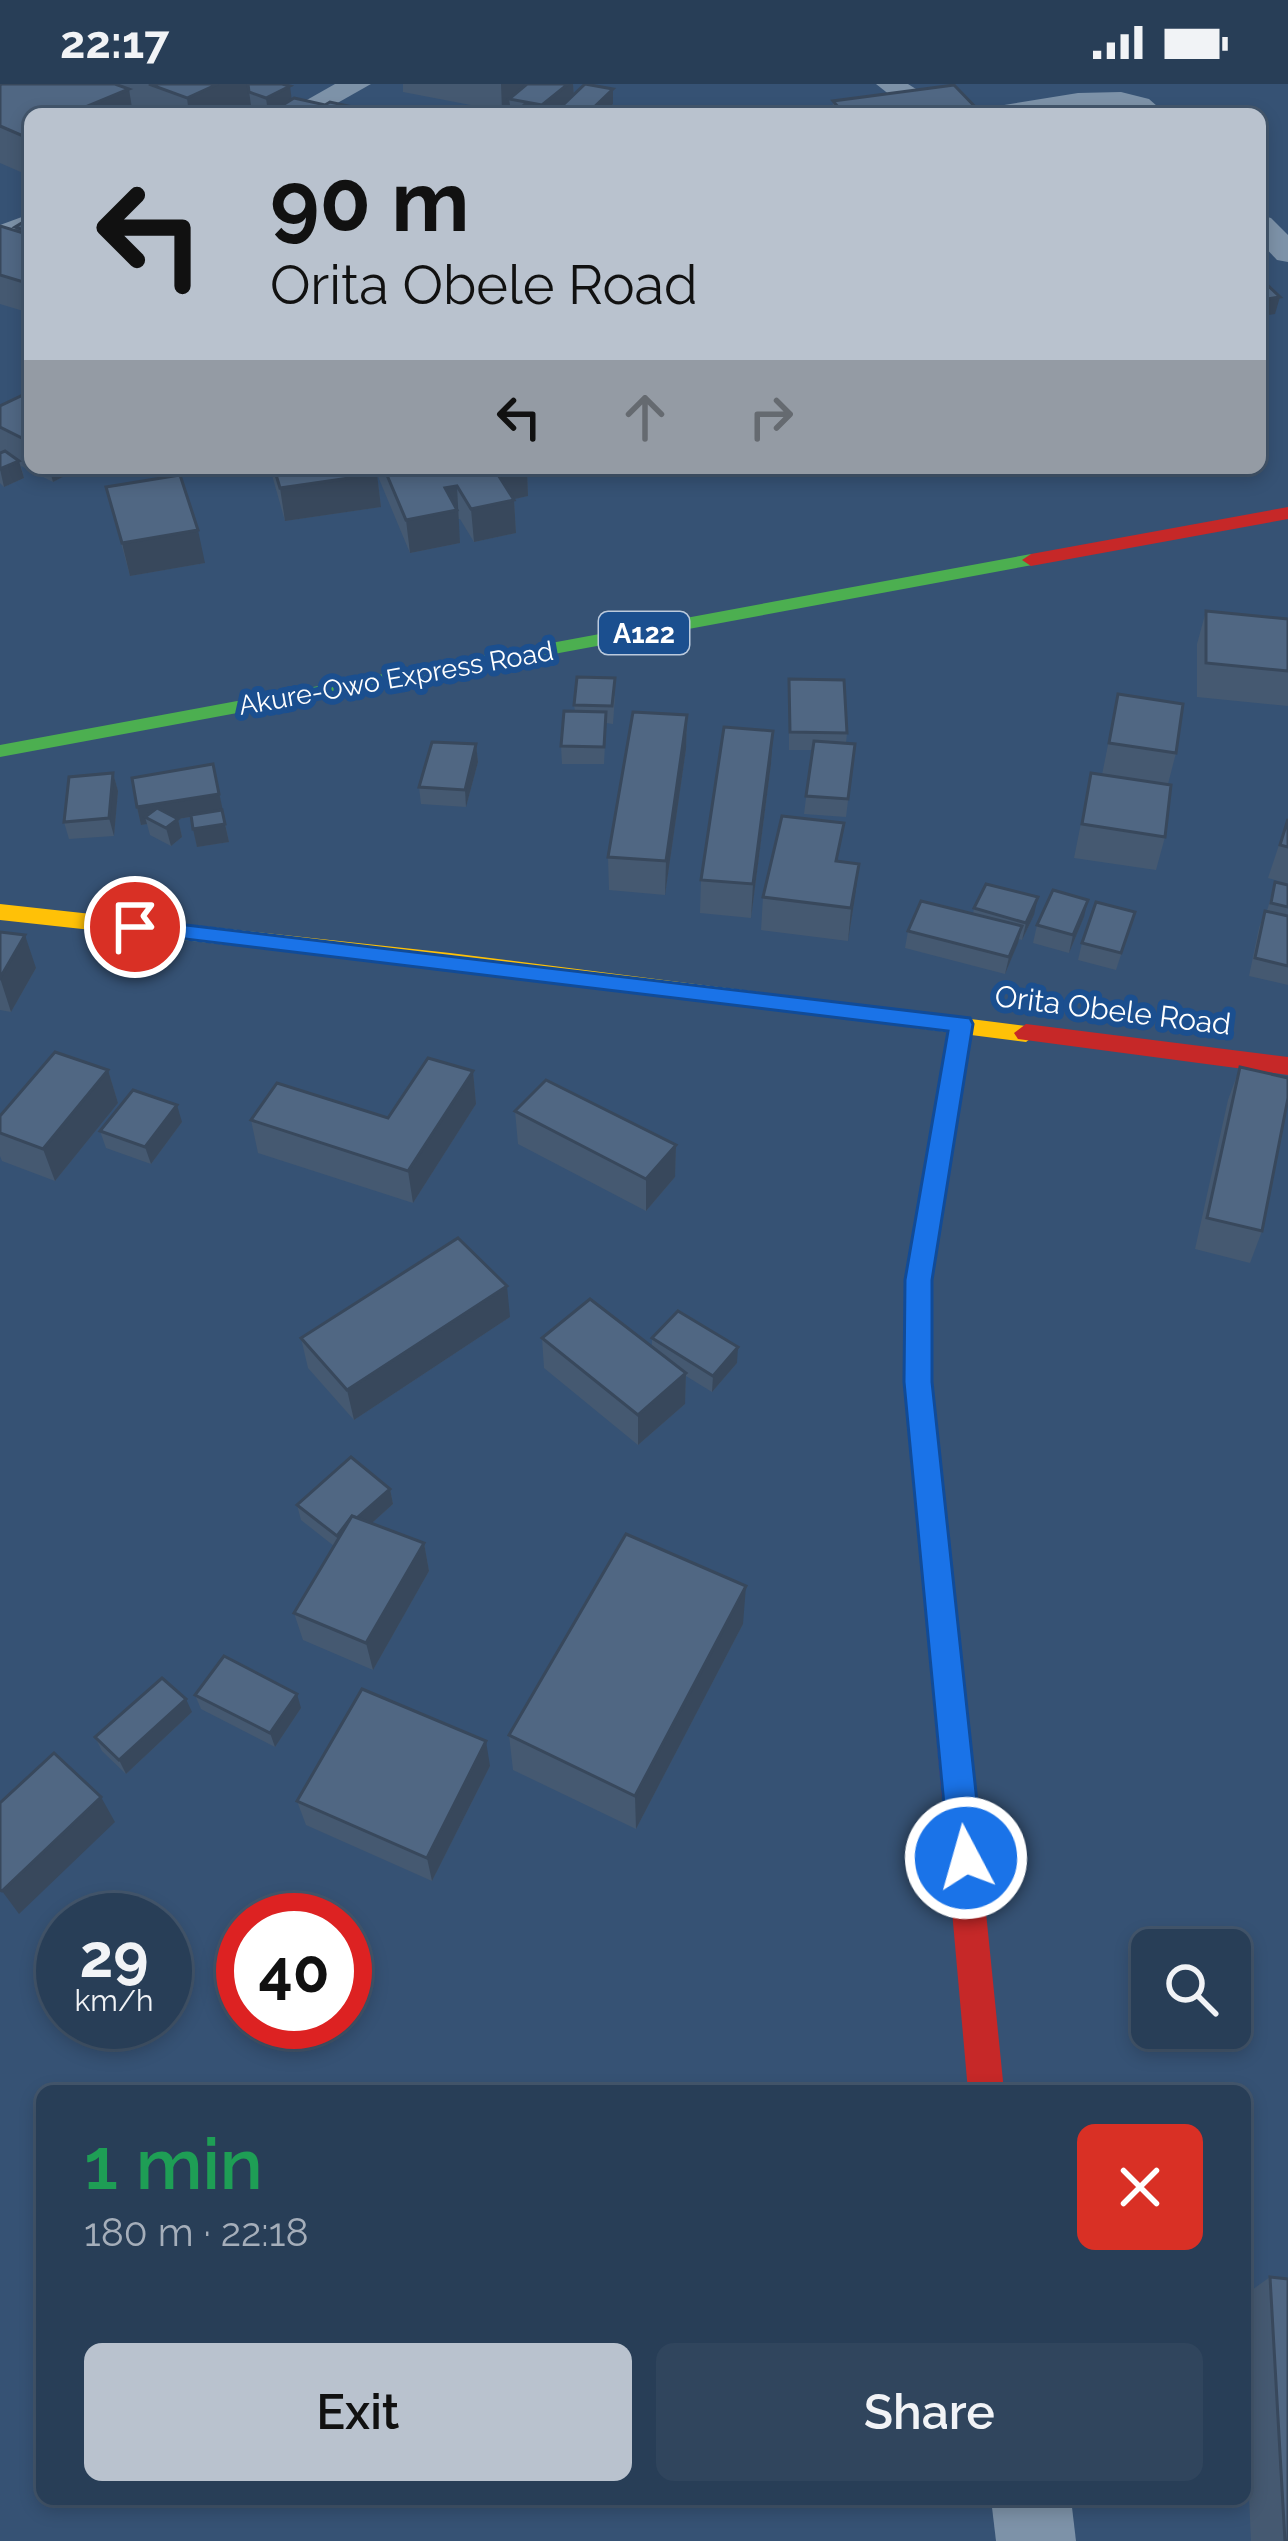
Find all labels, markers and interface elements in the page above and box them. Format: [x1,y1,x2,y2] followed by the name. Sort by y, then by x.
[60,16,169,69] text: 22:17
[270,152,469,251] text: 90 m
[72,156,228,312] icon: left
[270,253,698,317] text: Orita Obele Road
[486,384,552,450] icon: left
[612,384,678,450] icon: ahead
[738,384,804,450] icon: right
[599,612,689,654] road number: A122
[236,635,556,721] street label: Akure-Owo Express Road
[84,876,186,978] pin
[102,894,168,960] icon: arrive
[993,978,1233,1042] street label: Orita Obele Road
[903,1795,1029,1921] position arrow
[216,1893,372,2049] speed limit sign: 40
[79,1921,149,1991] text: 29
[1131,1929,1251,2049] map controls
[1131,1929,1251,2049] button: search
[74,1983,154,2018] text: km/h
[84,2121,263,2206] text: 1 min
[1077,2124,1203,2250] button: close
[84,2209,309,2255] text: 180 m · 22:18
[84,2343,632,2481] button: Exit
[656,2343,1203,2481] button: Share

